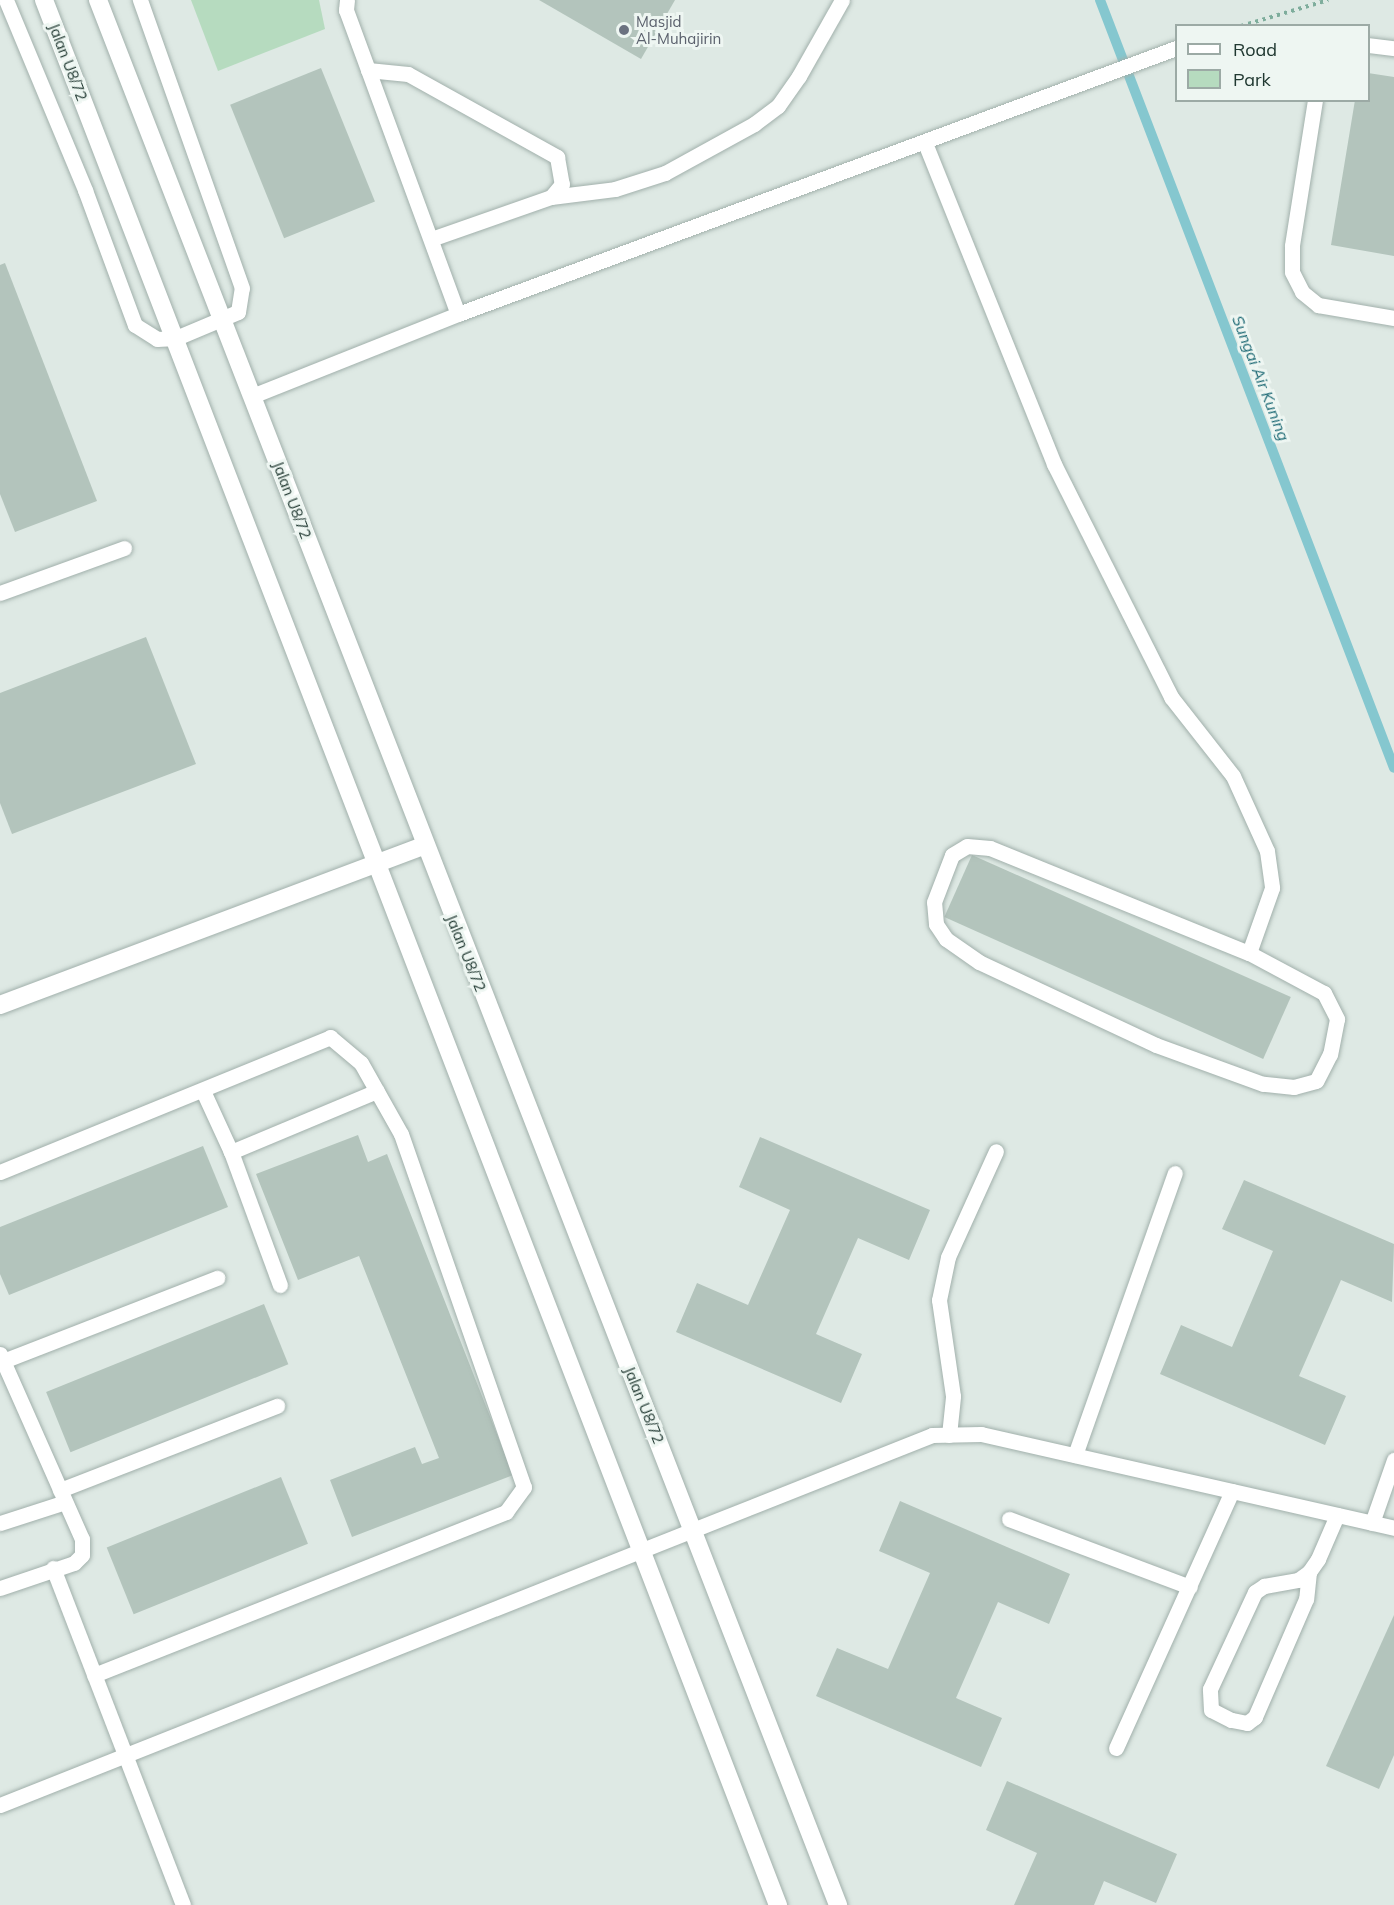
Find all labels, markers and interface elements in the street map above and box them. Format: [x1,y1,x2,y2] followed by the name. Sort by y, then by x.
[636,12,721,47] place label: Masjid Al-Muhajirin
[45,21,91,103] street label: Jalan U8/72
[617,23,631,37] marker: Masjid Al-Muhajirin
[1175,24,1370,102] legend
[1233,38,1277,61] text: Road
[1233,68,1271,91] text: Park
[1228,313,1294,443] water label: Sungai Air Kuning
[269,459,315,541] street label: Jalan U8/72
[442,912,490,994] street label: Jalan U8/72
[620,1364,668,1446] street label: Jalan U8/72

